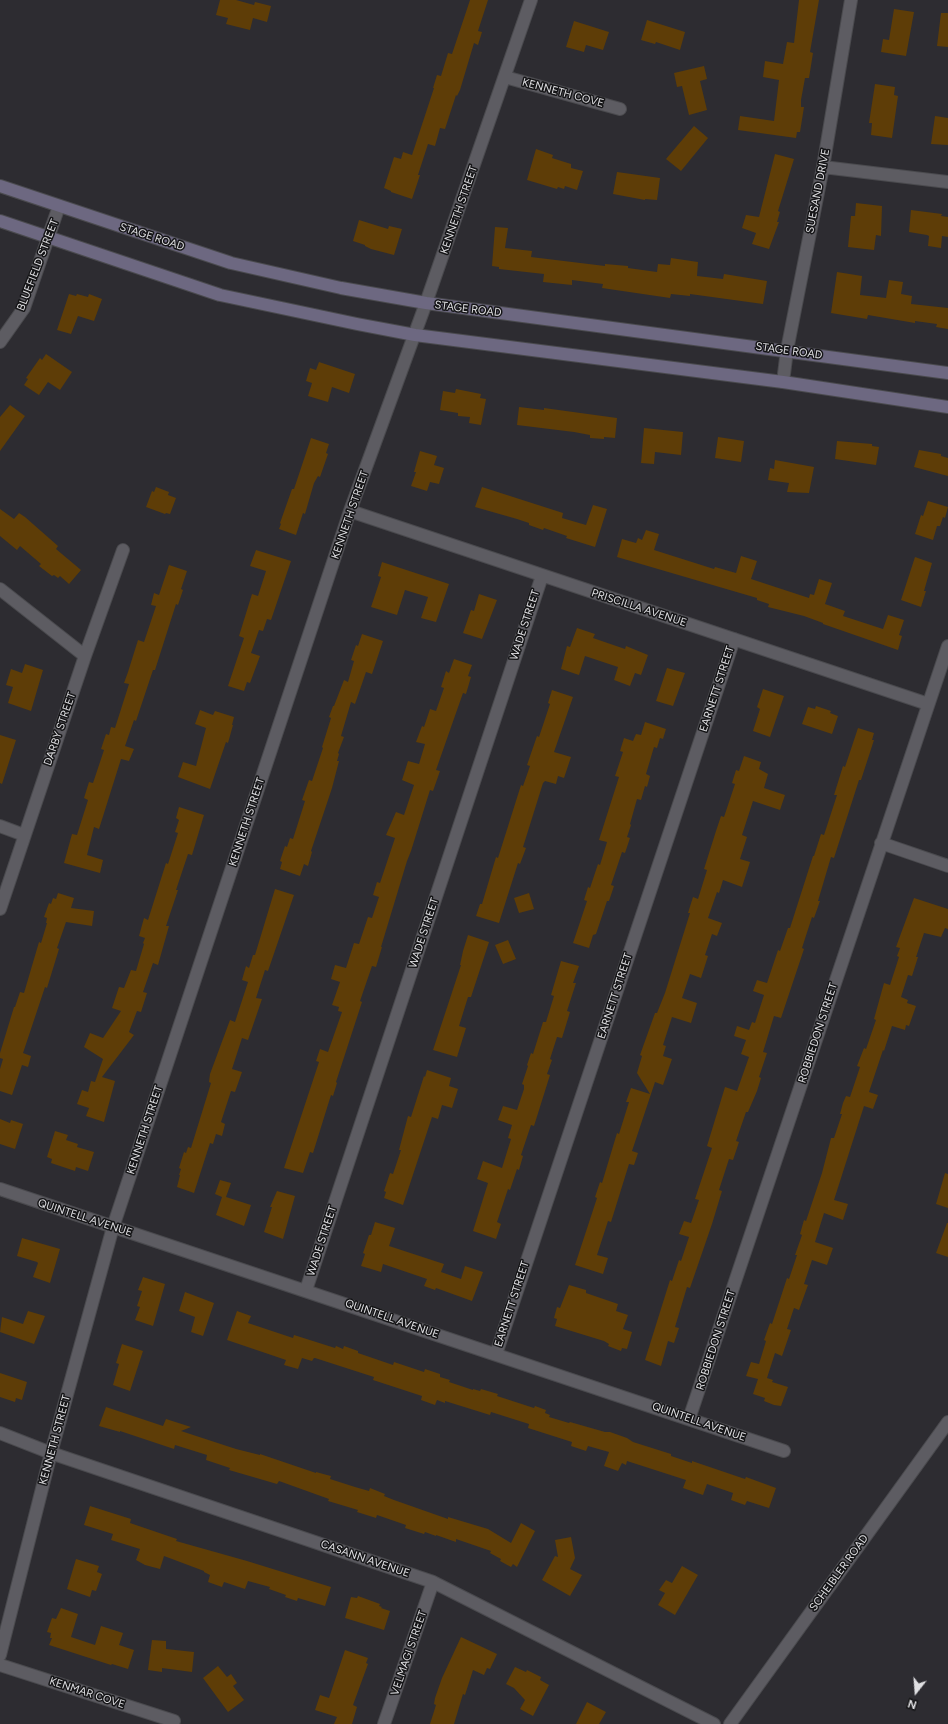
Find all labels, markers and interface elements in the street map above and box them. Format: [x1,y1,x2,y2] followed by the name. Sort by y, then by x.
[521,76,605,110] street label: KENNETH COVE
[803,148,833,234] street label: SUESAND DRIVE
[438,164,480,256] street label: KENNETH STREET
[14,217,62,313] street label: BLUEFIELD STREET
[118,220,186,254] street label: STAGE ROAD
[434,298,502,320] street label: STAGE ROAD
[755,340,823,362] street label: STAGE ROAD
[329,469,371,561] street label: KENNETH STREET
[590,586,688,630] street label: PRISCILLA AVENUE
[507,588,543,662] street label: WADE STREET
[697,644,737,734] street label: EARNETT STREET
[41,691,79,767] street label: DARBY STREET
[226,776,268,868] street label: KENNETH STREET
[406,896,442,970] street label: WADE STREET
[595,951,635,1041] street label: EARNETT STREET
[796,981,840,1085] street label: ROBBIEDON STREET
[124,1084,166,1176] street label: KENNETH STREET
[36,1197,134,1239] street label: QUINTELL AVENUE
[304,1204,340,1278] street label: WADE STREET
[492,1259,532,1349] street label: EARNETT STREET
[694,1288,738,1392] street label: ROBBIEDON STREET
[343,1297,441,1341] street label: QUINTELL AVENUE
[37,1394,73,1486] street label: KENNETH STREET
[650,1400,748,1444] street label: QUINTELL AVENUE
[807,1532,871,1614] street label: SCHEIBLER ROAD
[319,1538,411,1580] street label: CASANN AVENUE
[388,1609,430,1697] street label: VELMAGI STREET
[896,1672,936,1712] north arrow
[48,1675,126,1711] street label: KENMAR COVE
[906,1696,918,1711] text: N

